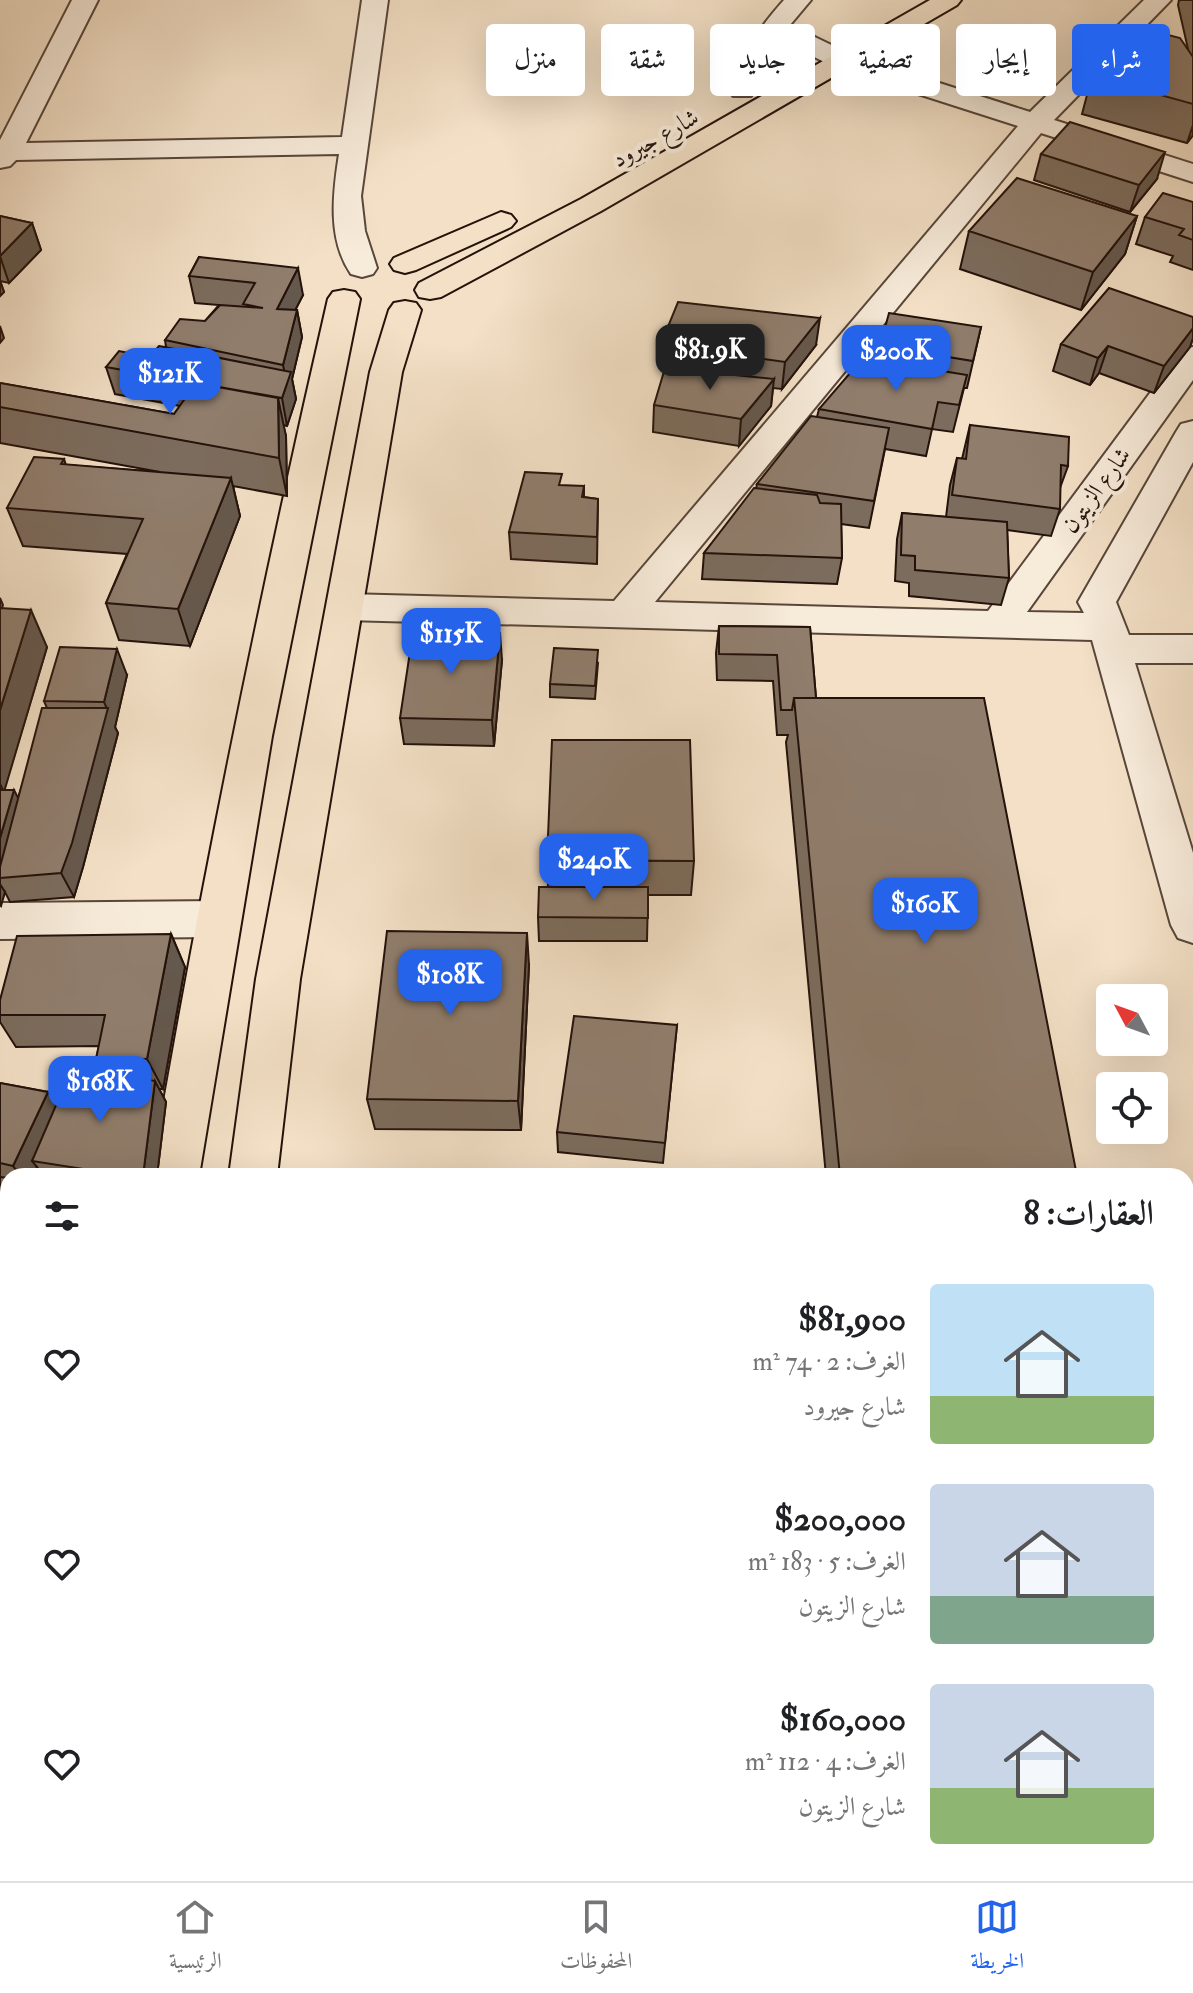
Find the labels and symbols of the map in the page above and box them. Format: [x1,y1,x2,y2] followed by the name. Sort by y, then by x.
[606,102,706,178] street label: شارع جيرود
[645,324,775,392] pin: $81.9K
[840,325,952,393] pin: $200K
[114,348,226,416] pin: $121K
[1055,441,1141,542] street label: شارع الزيتون
[395,608,507,676] pin: $115K
[538,834,650,902] pin: $240K
[869,878,981,946] pin: $160K
[394,949,506,1017] pin: $108K
[1096,984,1168,1056] north arrow
[44,1056,156,1124] pin: $168K

